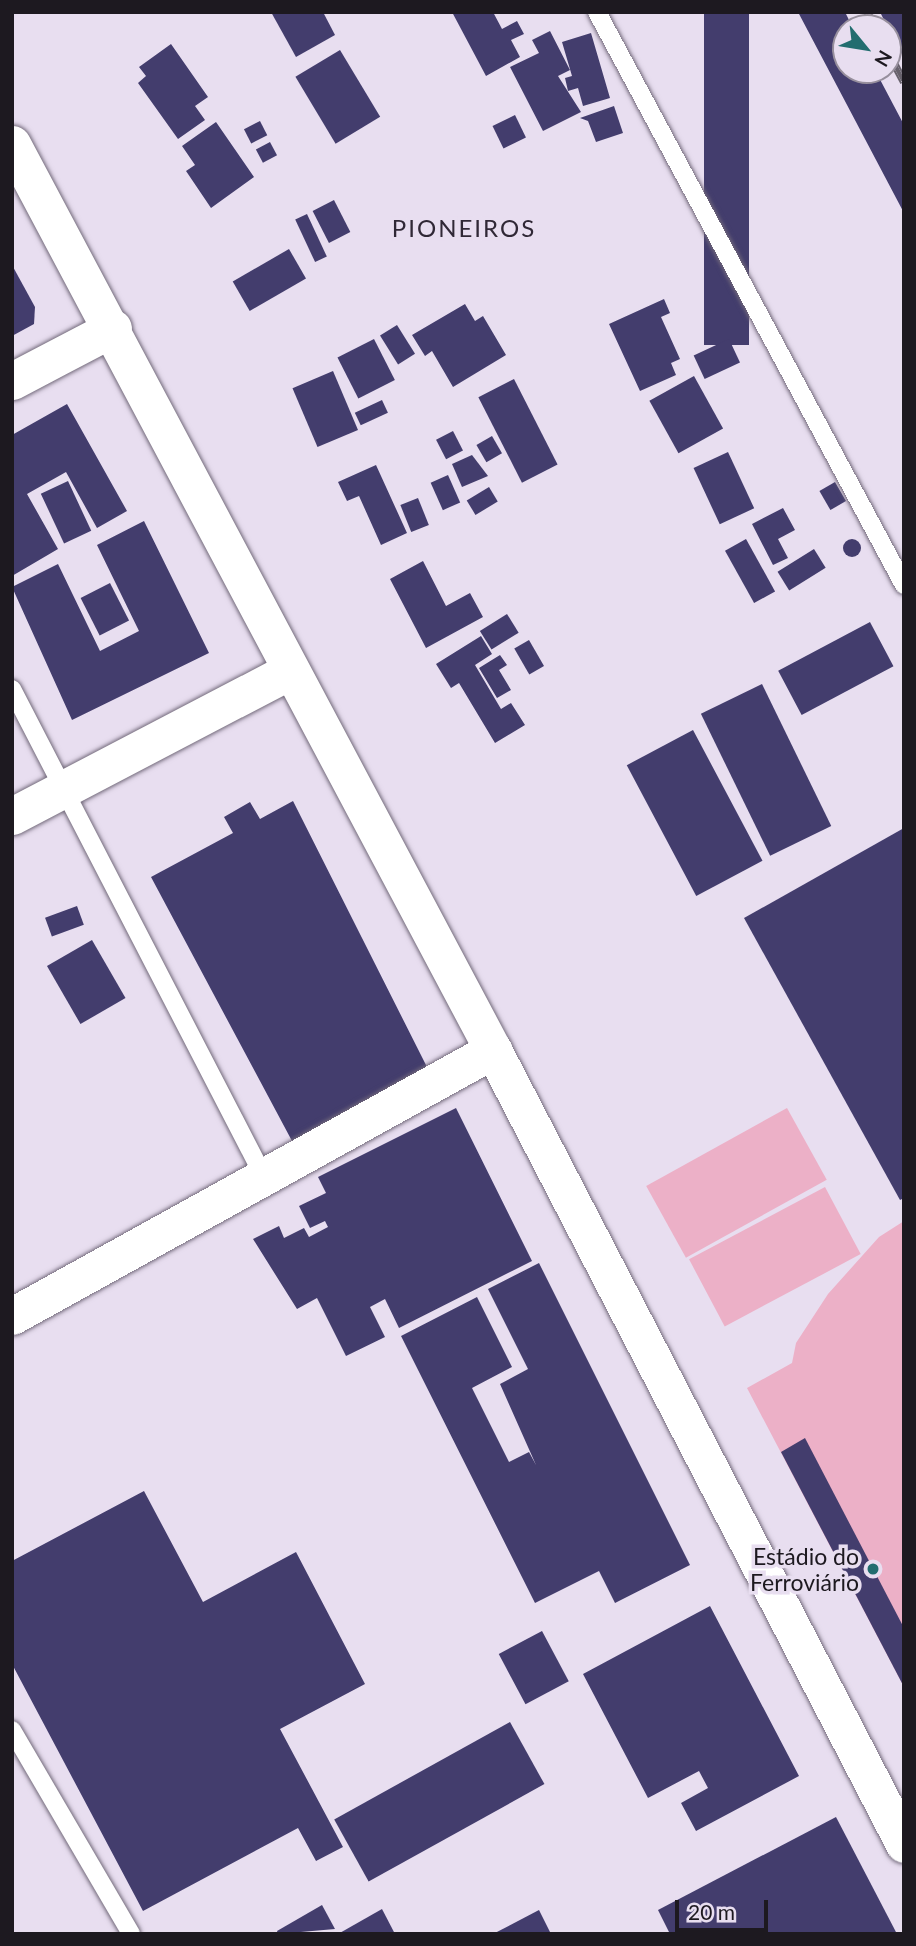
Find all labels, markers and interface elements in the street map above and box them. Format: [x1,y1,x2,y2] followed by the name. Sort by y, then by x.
[832,14,902,84] north arrow
[870,47,898,71] text: N
[393,214,535,242] district label: PIONEIROS
[750,1542,859,1596] place label: Estádio do Ferroviário
[865,1561,881,1577] marker: Estádio do Ferroviário
[678,1886,771,1930] scale bar
[688,1899,735,1924] text: 20 m

